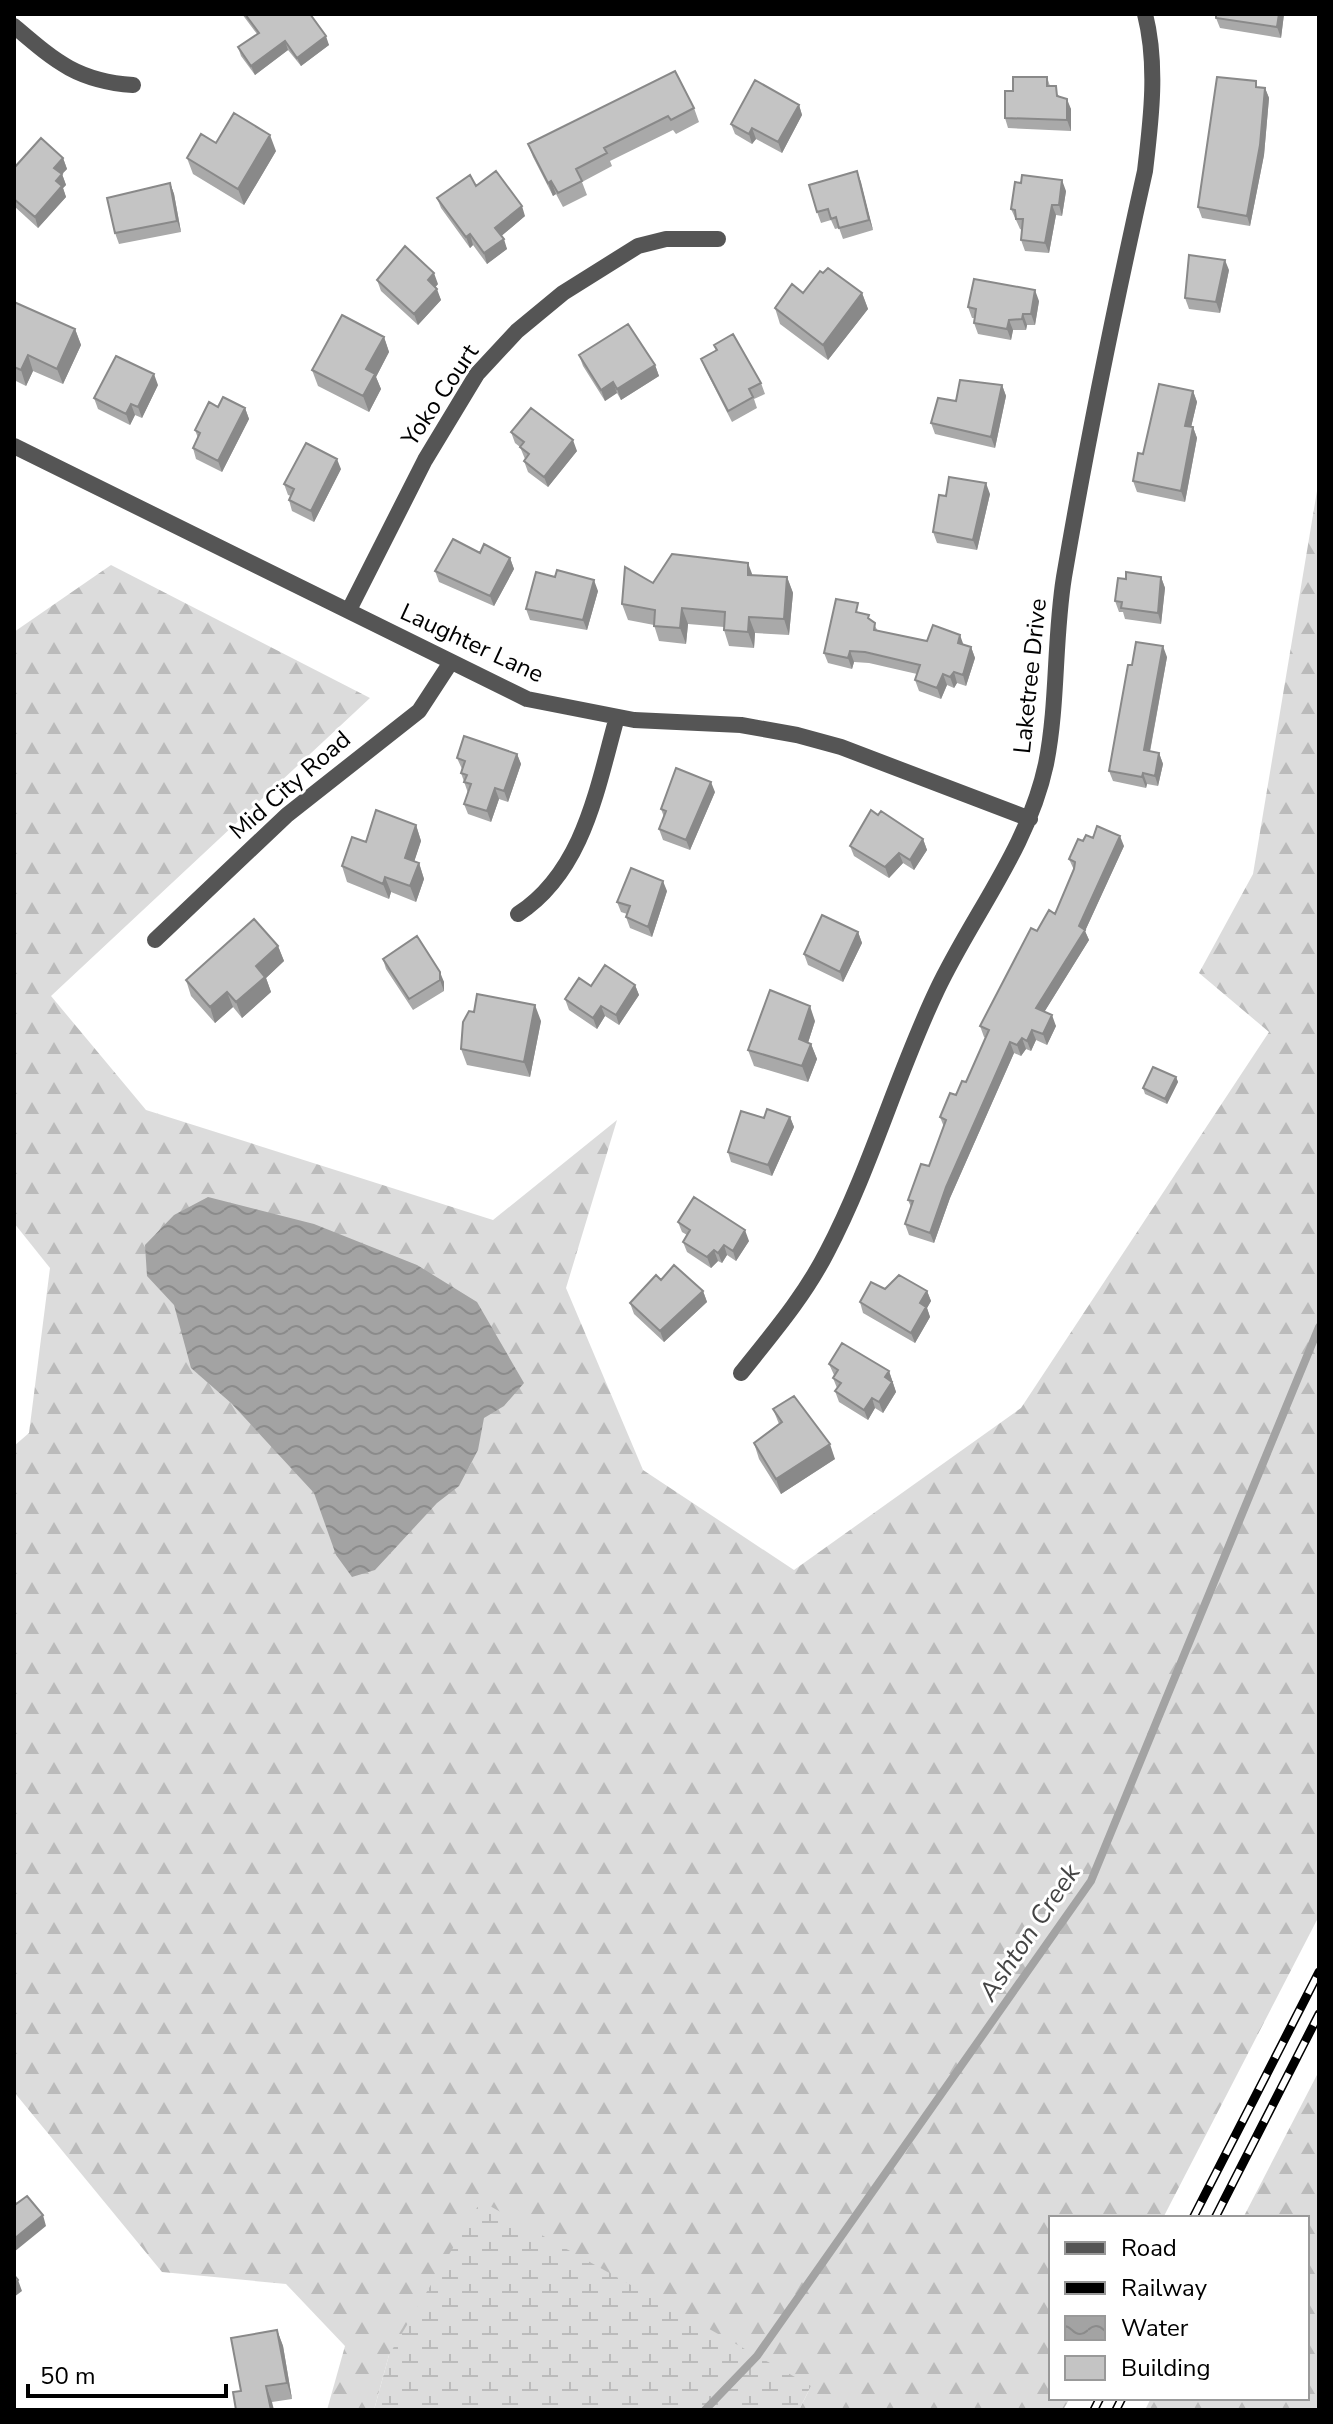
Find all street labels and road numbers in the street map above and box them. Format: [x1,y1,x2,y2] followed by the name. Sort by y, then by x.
[394,337,486,453] street label: Yoko Court
[395,596,549,690] street label: Laughter Lane
[1006,597,1054,755] street label: Laketree Drive
[223,723,357,847] street label: Mid City Road

